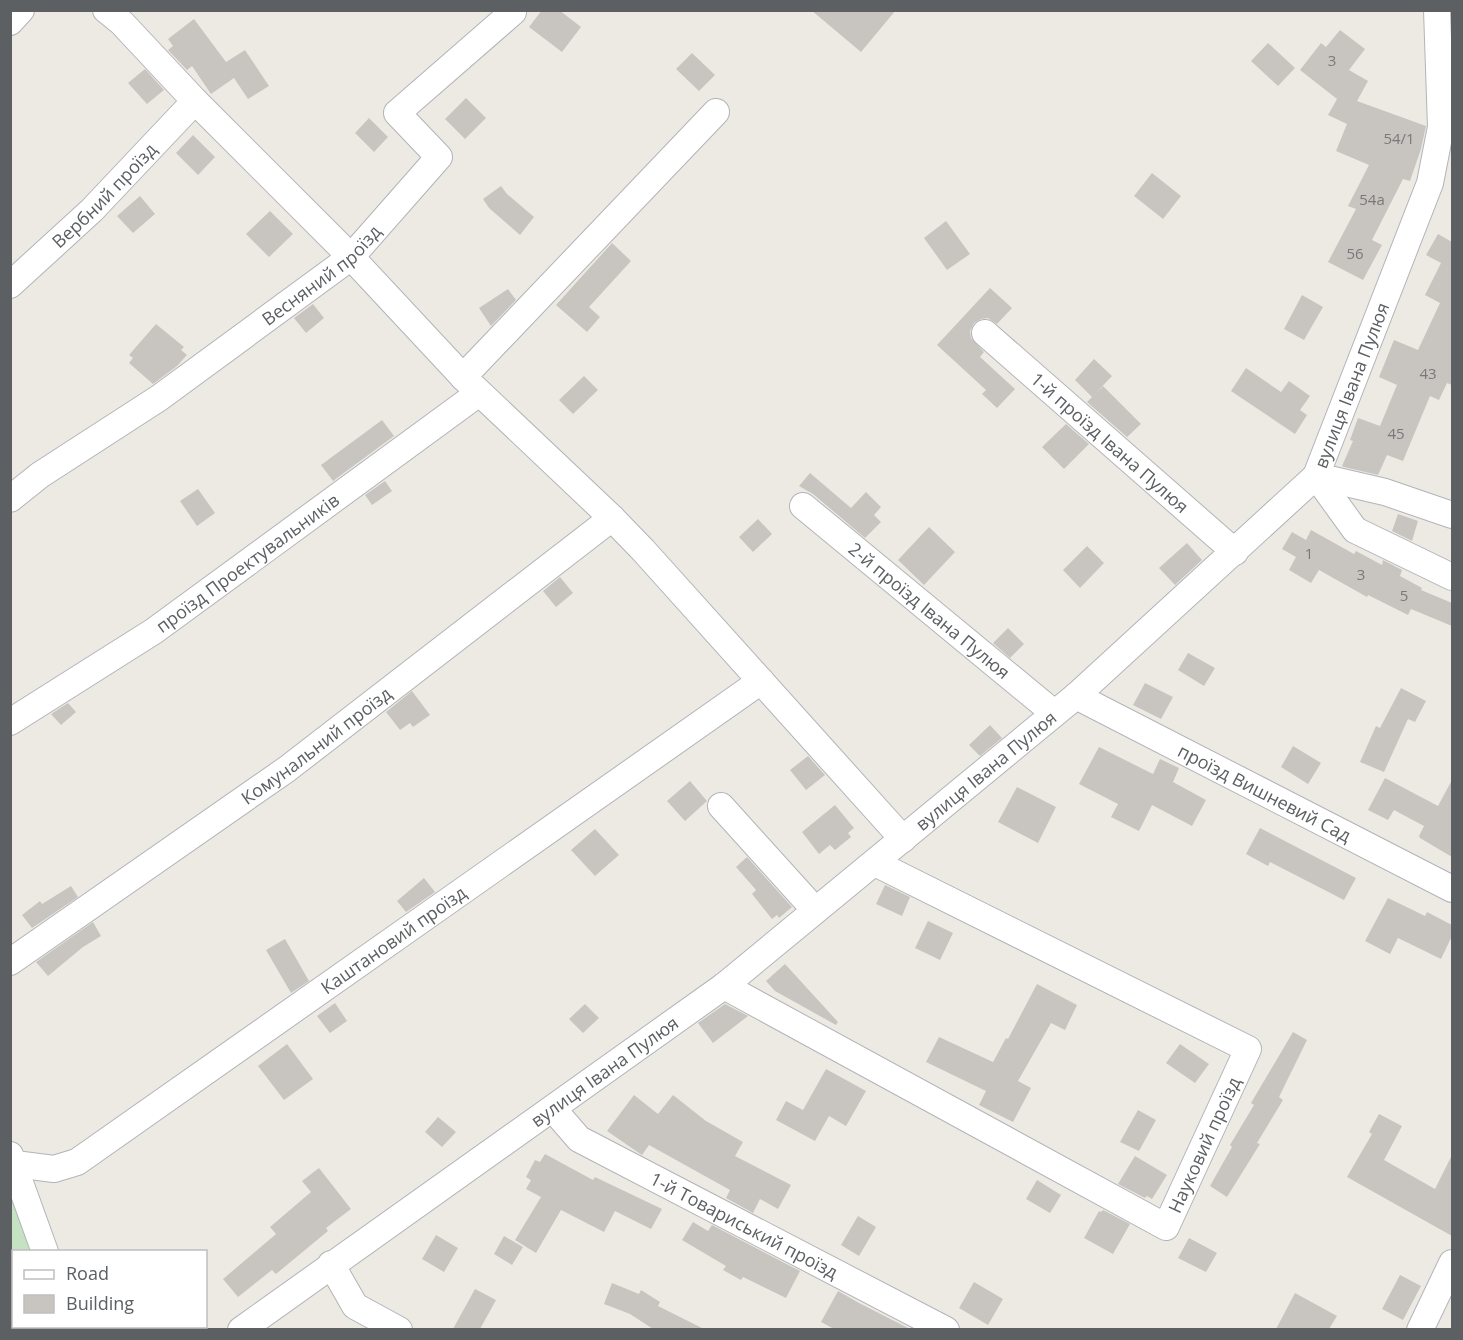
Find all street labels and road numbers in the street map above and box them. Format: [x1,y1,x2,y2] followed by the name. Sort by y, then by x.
[47,137,161,253] street label: Вербний проїзд
[257,220,386,331] street label: Весняний проїзд
[1308,299,1394,472] street label: вулиця Івана Пулюя
[1026,367,1194,518] street label: 1-й проїзд Івана Пулюя
[151,488,344,638] street label: проїзд Проектувальників
[844,537,1015,684] street label: 2-й проїзд Івана Пулюя
[236,681,396,809] street label: Комунальний проїзд
[910,705,1061,836] street label: вулиця Івана Пулюя
[1174,738,1355,847] street label: проїзд Вишневий Сад
[316,880,471,999] street label: Каштановий проїзд
[526,1010,683,1132] street label: вулиця Івана Пулюя
[1162,1073,1246,1217] street label: Науковий проїзд
[646,1166,842,1284] street label: 1-й Товариський проїзд

